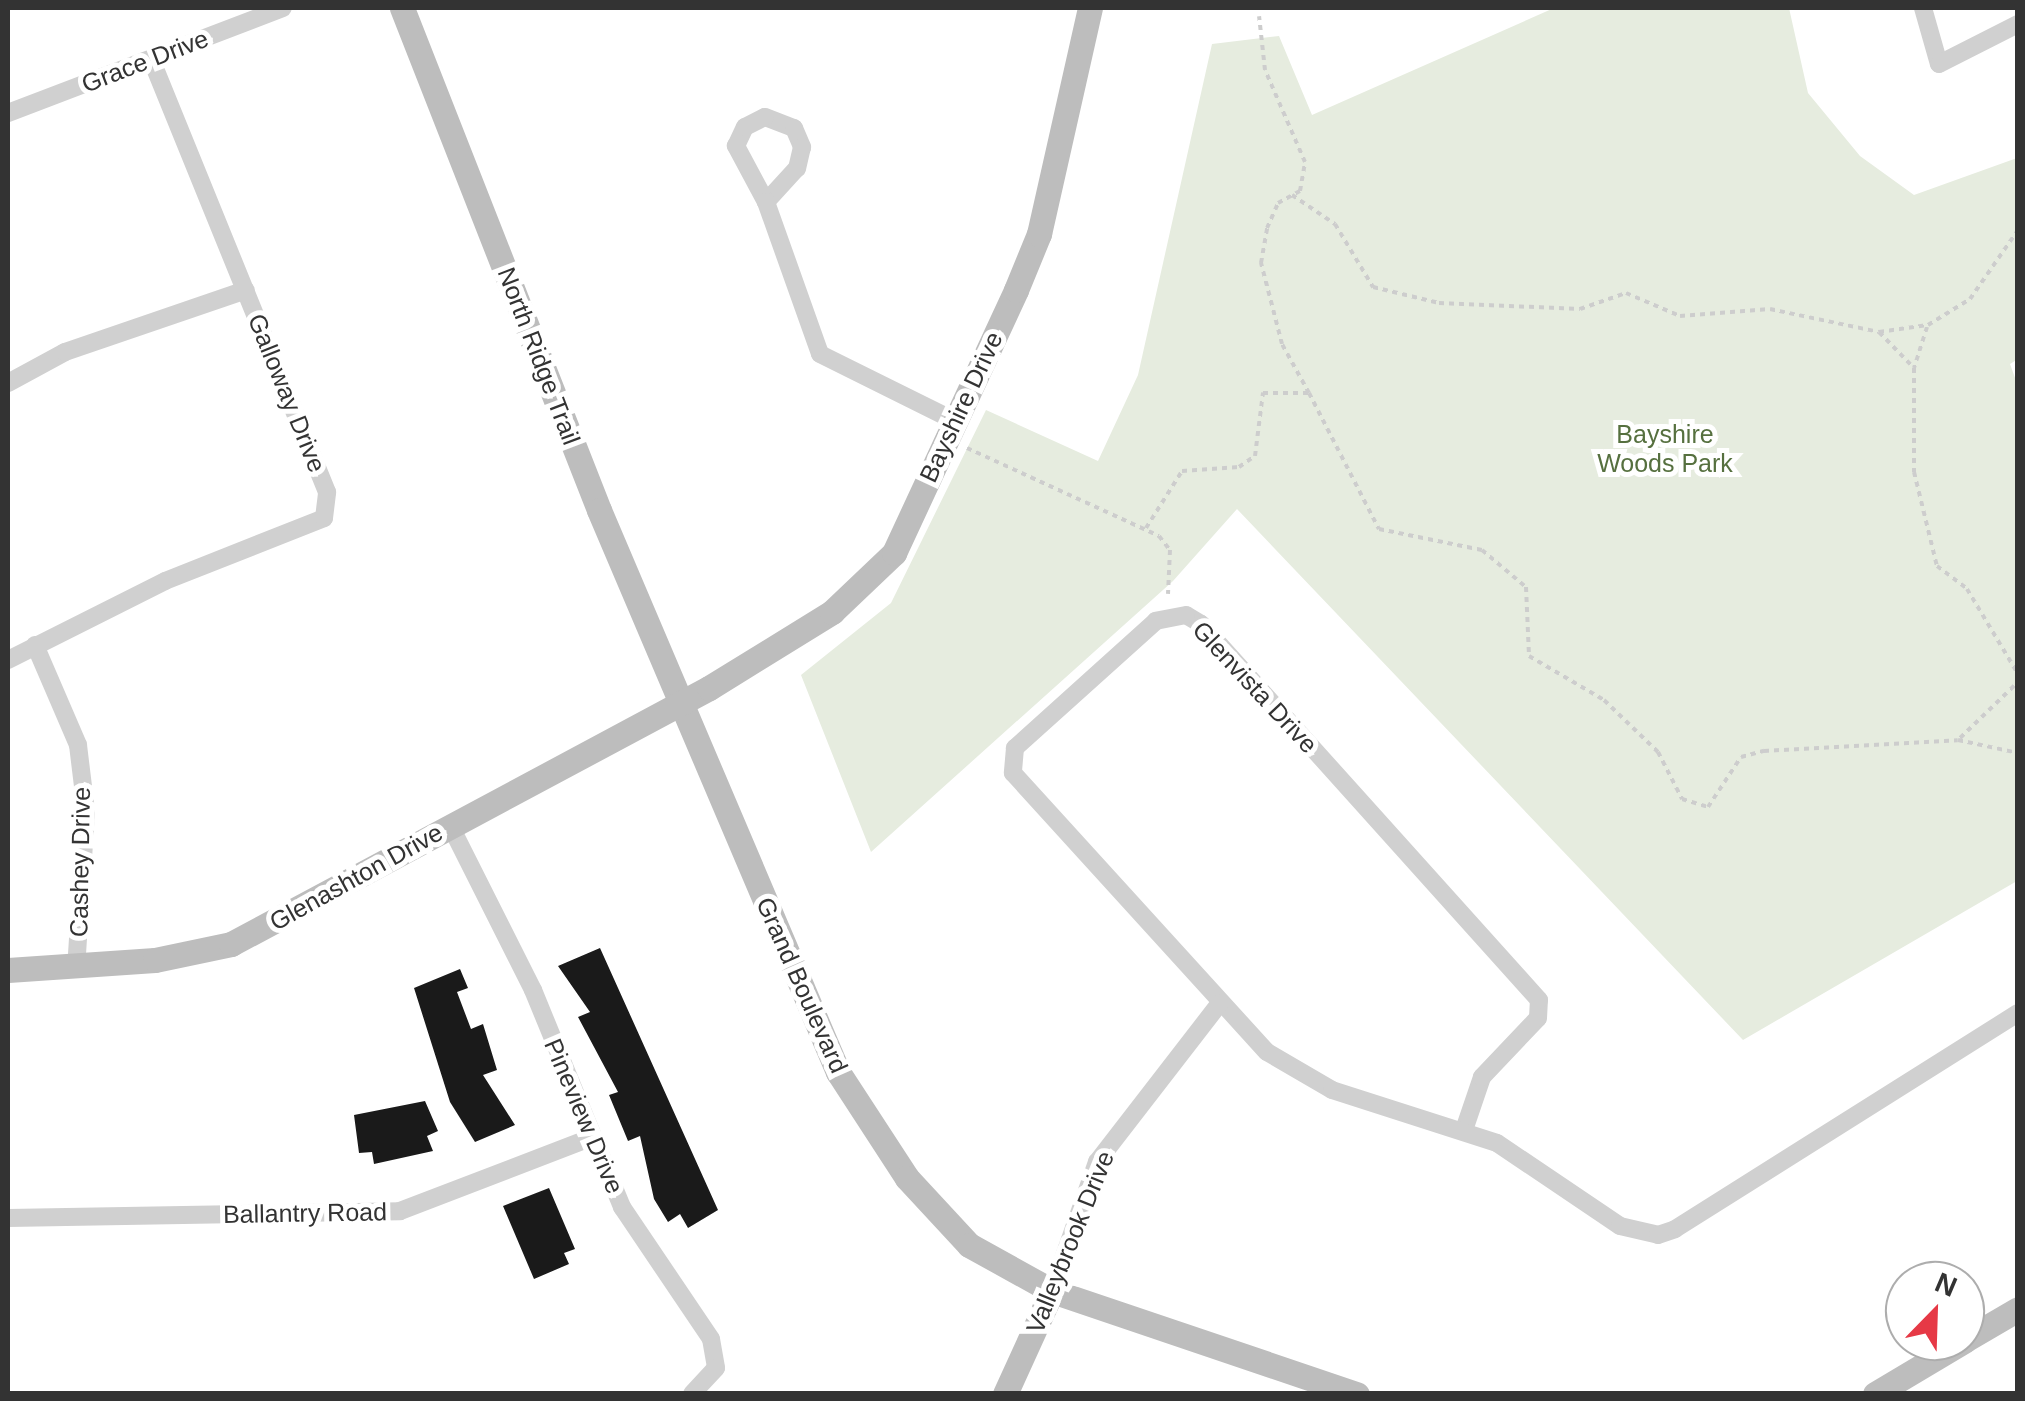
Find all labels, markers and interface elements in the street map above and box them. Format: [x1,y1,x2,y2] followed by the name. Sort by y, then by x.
[77,23,213,99] street label: Grace Drive
[491,263,587,449] street label: North Ridge Trail
[242,309,332,477] street label: Galloway Drive
[913,327,1009,487] street label: Bayshire Drive
[1597,420,1733,479] park label: Bayshire Woods Park
[1186,615,1324,759] street label: Glenvista Drive
[64,787,96,937] street label: Cashey Drive
[264,817,448,937] street label: Glenashton Drive
[750,893,854,1077] street label: Grand Boulevard
[538,1034,630,1198] street label: Pineview Drive
[1020,1146,1120,1338] street label: Valleybrook Drive
[223,1197,387,1229] street label: Ballantry Road
[1885,1261,1985,1361] north arrow
[1931,1267,1961,1303] text: N

